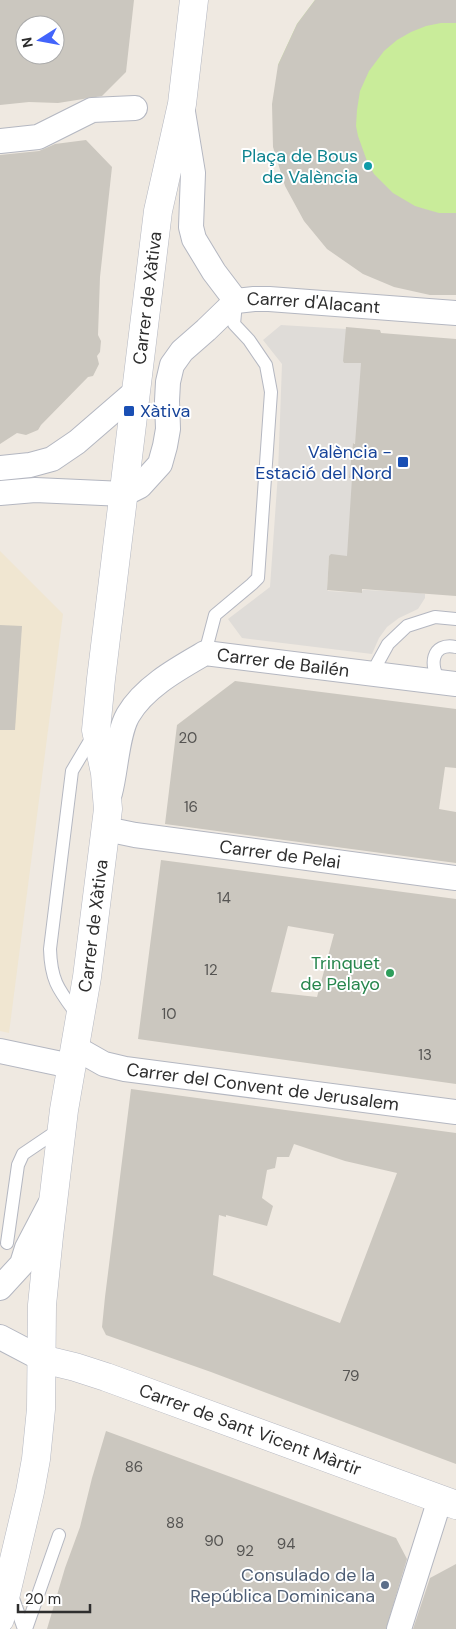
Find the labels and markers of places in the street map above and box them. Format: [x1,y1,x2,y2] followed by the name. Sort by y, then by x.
[242,144,358,189] place label: Plaça de Bous de València
[362,160,374,172] marker: Plaça de Bous de València
[140,399,190,423] place label: Xàtiva
[122,404,136,418] marker: Xàtiva
[255,440,392,485] place label: València - Estació del Nord
[396,455,410,469] marker: València - Estació del Nord
[300,951,380,996] place label: Trinquet de Pelayo
[384,967,396,979] marker: Trinquet de Pelayo
[190,1563,375,1608] place label: Consulado de la República Dominicana
[379,1579,391,1591] marker: Consulado de la República Dominicana

